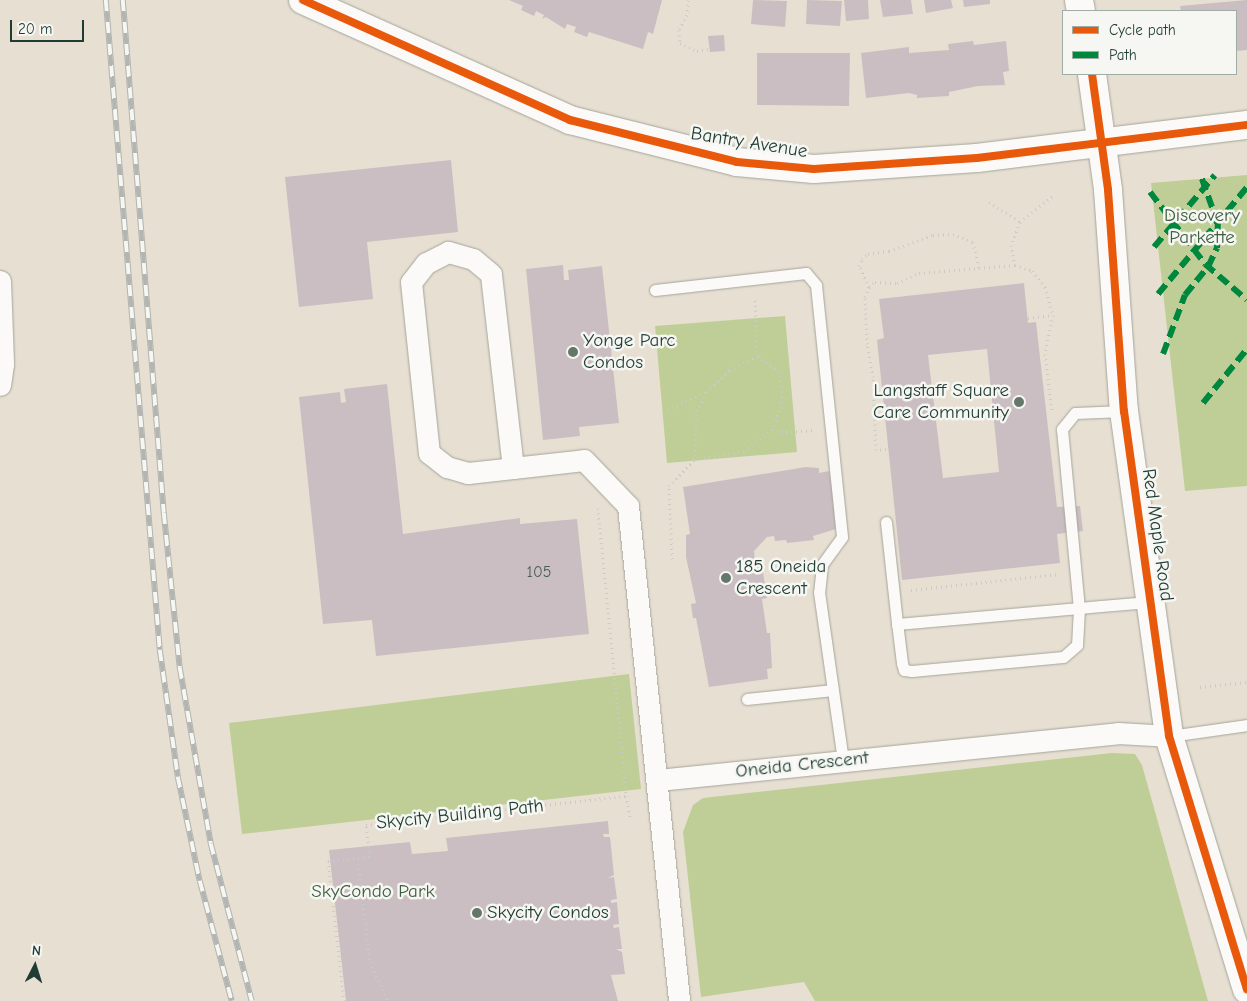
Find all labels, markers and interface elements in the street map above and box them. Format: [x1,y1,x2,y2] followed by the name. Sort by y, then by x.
[12,10,86,42] scale bar
[1062,10,1237,75] legend
[18,20,52,38] text: 20 m
[1109,21,1176,39] text: Cycle path
[1109,46,1137,64] text: Path
[689,123,809,163] street label: Bantry Avenue
[1164,205,1240,249] park label: Discovery Parkette
[583,330,675,374] place label: Yonge Parc Condos
[567,346,579,358] marker: Yonge Parc Condos
[873,380,1009,424] place label: Langstaff Square Care Community
[1013,396,1025,408] marker: Langstaff Square Care Community
[1136,467,1178,603] street label: Red Maple Road
[736,556,826,600] place label: 185 Oneida Crescent
[527,562,551,582] house number: 105
[720,572,732,584] marker: 185 Oneida Crescent
[734,747,870,783] street label: Oneida Crescent
[375,795,545,835] street label: Skycity Building Path
[311,881,435,903] park label: SkyCondo Park
[487,902,609,924] place label: Skycity Condos
[471,907,483,919] marker: Skycity Condos
[10,941,60,991] north arrow
[31,942,42,959] text: N

